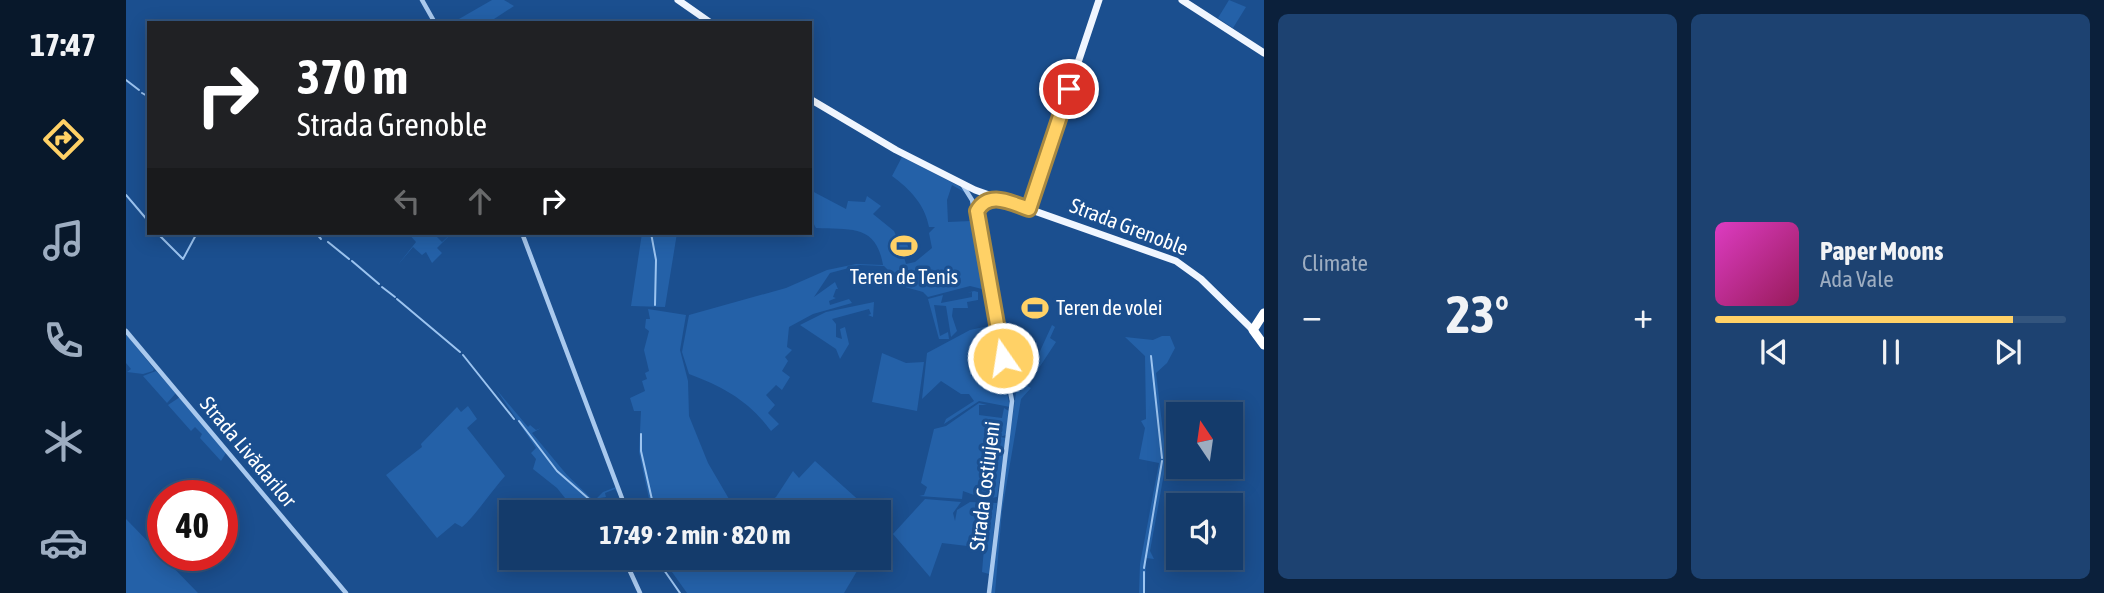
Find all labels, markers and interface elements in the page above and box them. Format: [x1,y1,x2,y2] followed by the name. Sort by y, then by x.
[30,26,96,63] text: 17:47
[297,48,408,104] text: 370 m
[182,49,273,140] icon: right
[1039,59,1099,119] pin
[1050,70,1088,108] icon: arrive
[297,106,487,143] text: Strada Grenoble
[39,115,88,164] icon: directions
[388,182,426,220] icon: left
[461,182,499,220] icon: ahead
[534,182,572,220] icon: right
[1067,193,1192,260] street label: Strada Grenoble
[39,216,88,265] icon: music
[889,231,919,261] sports icon: Teren de Tenis
[1820,236,1943,266] text: Paper Moons
[1302,250,1368,276] text: Climate
[850,264,958,288] place label: Teren de Tenis
[1820,266,1894,292] text: Ada Vale
[1446,284,1509,344] text: 23°
[1020,293,1050,323] sports icon: Teren de volei
[1302,293,1322,336] text: −
[1633,293,1653,336] text: +
[1056,295,1163,319] place label: Teren de volei
[39,316,88,365] icon: phone
[966,321,1040,395] position arrow
[1755,333,1793,371] icon: previous
[1872,333,1910,371] icon: pause
[1989,333,2027,371] icon: next
[196,391,302,512] street label: Strada Livădarilor
[1166,402,1242,480] north arrow
[1166,402,1243,570] map controls
[39,417,88,466] icon: climate
[964,420,1004,552] street label: Strada Costiujeni
[147,480,238,571] speed limit sign: 40
[1166,493,1243,570] button: sound
[39,518,88,567] icon: car
[600,520,790,550] text: 17:49 · 2 min · 820 m

